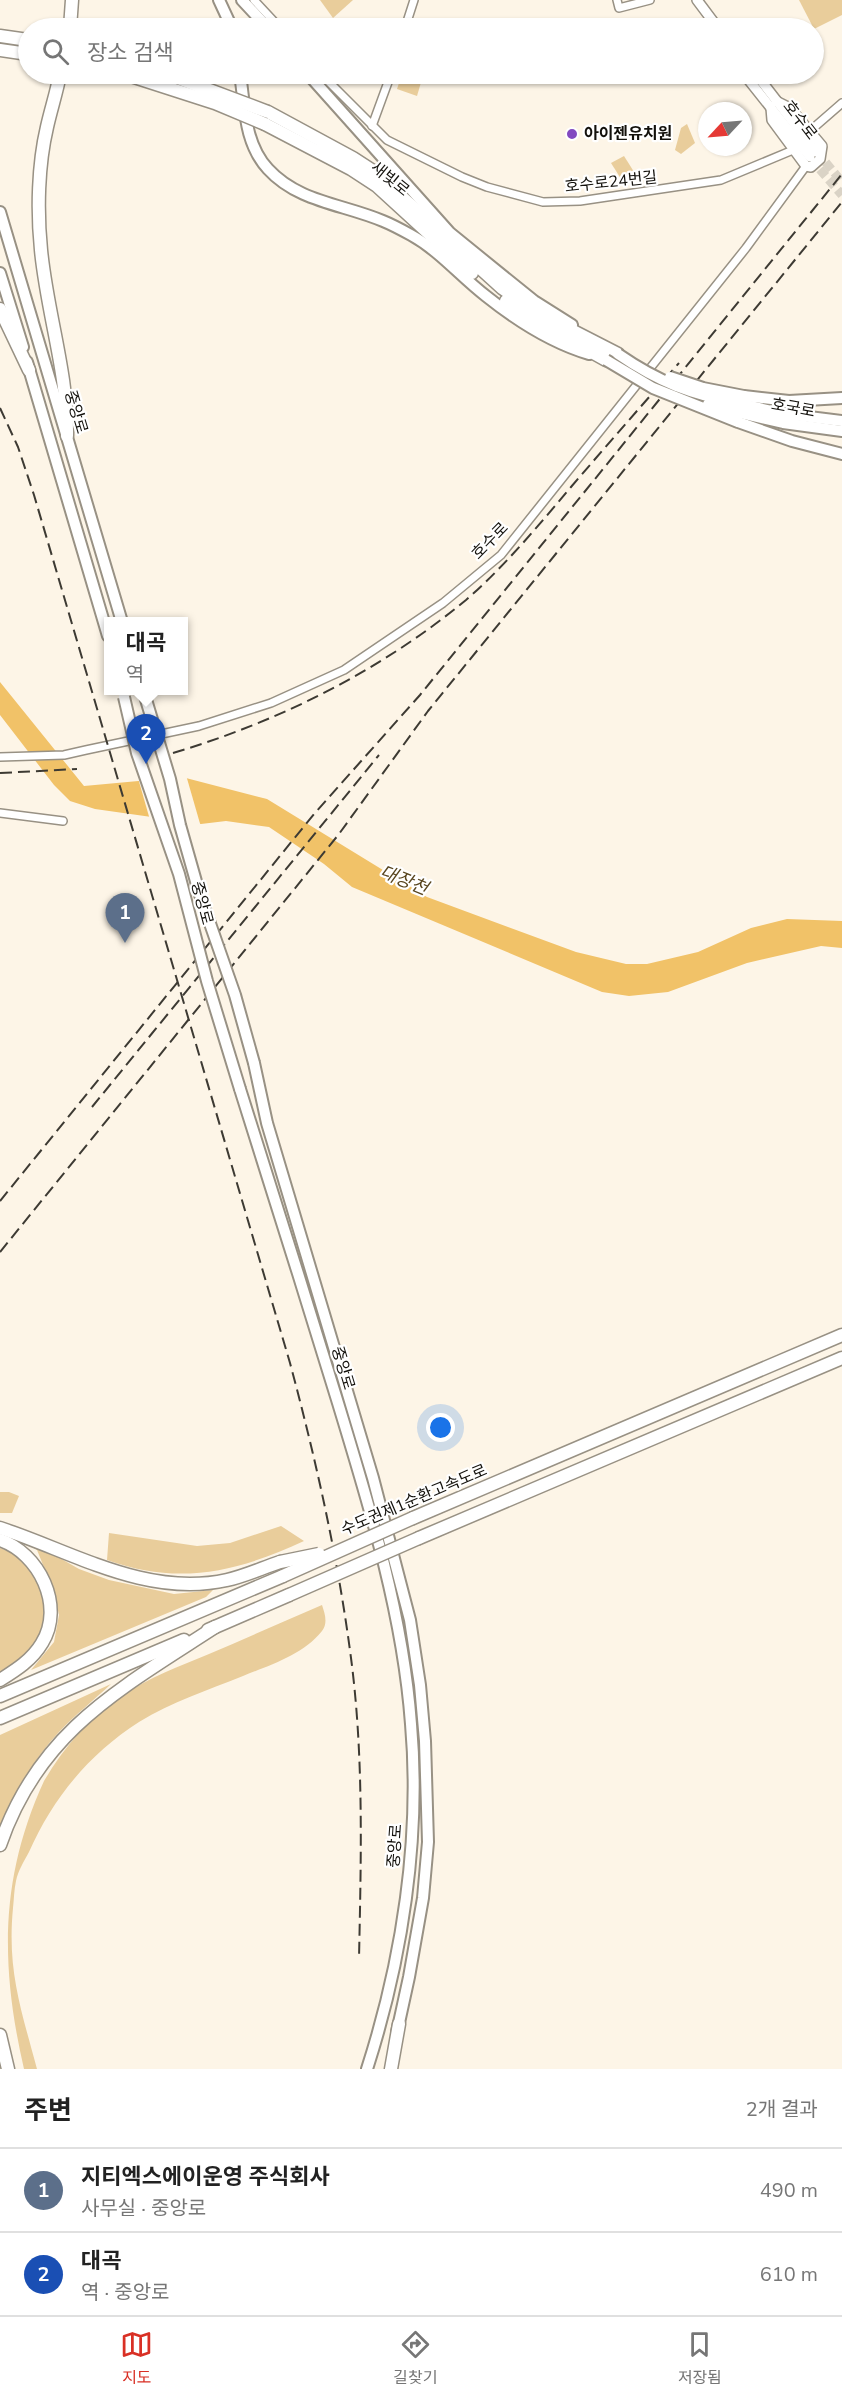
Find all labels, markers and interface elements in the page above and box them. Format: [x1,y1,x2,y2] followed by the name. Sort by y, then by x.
[18,18,824,84] search box
[39,35,72,68] icon: search
[87,38,174,68] text: 장소 검색
[778,96,822,144] street label: 호수로
[698,102,752,156] north arrow
[584,123,672,145] place label: 아이젠유치원
[565,127,579,141] marker: 아이젠유치원
[366,157,414,202] street label: 새빛로
[564,166,658,198] street label: 호수로24번길
[59,388,93,437] street label: 중앙로
[769,393,817,423] street label: 호국로
[467,517,513,565] street label: 호수로
[104,617,188,695] popup
[126,628,166,658] text: 대곡
[126,661,144,688] text: 역
[126,714,166,764] pin: 2
[376,860,434,901] water label: 대장천
[186,879,218,927] street label: 중앙로
[106,894,144,943] pin: 1
[326,1344,360,1393] street label: 중앙로
[426,1413,455,1442] your location
[338,1459,491,1541] street label: 수도권제1순환고속도로
[382,1823,408,1869] street label: 중앙로
[24,2093,72,2128] text: 주변
[746,2096,818,2123] text: 2개 결과
[81,2162,330,2192] text: 지티엑스에이운영 주식회사
[38,2177,50,2204] text: 1
[760,2177,818,2204] text: 490 m
[81,2195,206,2222] text: 사무실 · 중앙로
[81,2246,121,2276] text: 대곡
[38,2261,50,2288] text: 2
[760,2261,818,2288] text: 610 m
[81,2279,169,2306] text: 역 · 중앙로
[120,2328,153,2389] tab: 지도
[393,2328,438,2389] tab: 길찾기
[678,2328,722,2389] tab: 저장됨

